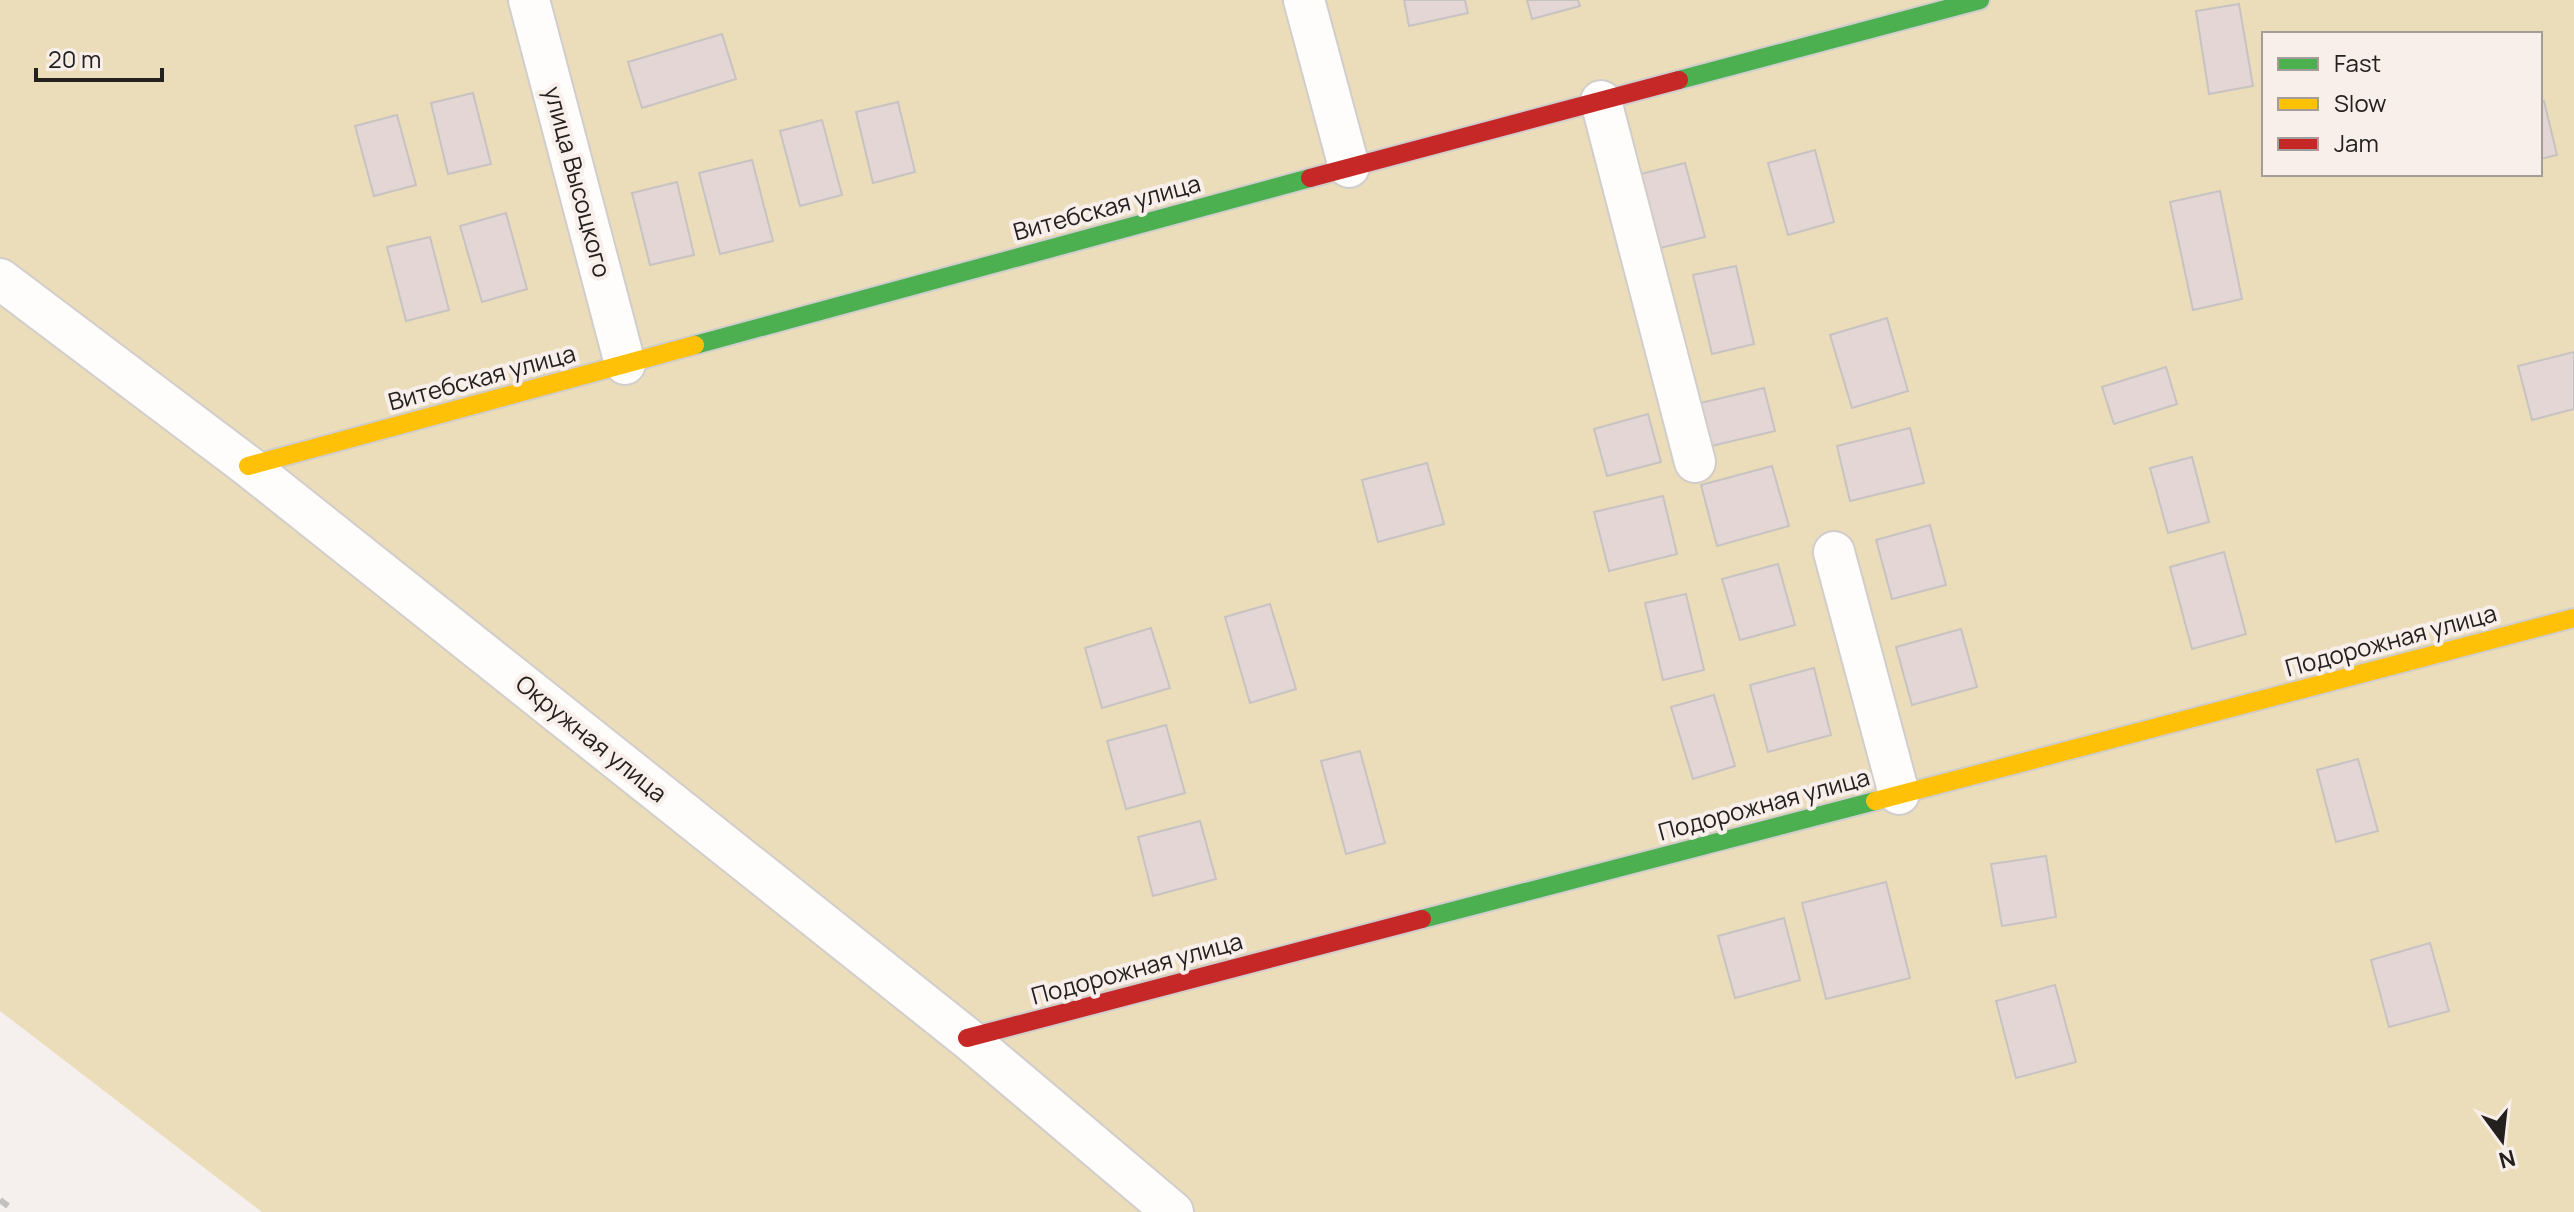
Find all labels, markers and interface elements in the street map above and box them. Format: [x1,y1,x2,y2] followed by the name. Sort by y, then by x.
[36,32,162,82] scale bar
[2262,32,2542,176] legend
[48,42,101,75] text: 20 m
[2334,46,2381,79] text: Fast
[537,83,620,281] street label: улица Высоцкого
[2334,86,2387,119] text: Slow
[2334,126,2379,159] text: Jam
[1009,166,1204,247] street label: Витебская улица
[384,336,579,417] street label: Витебская улица
[2281,595,2500,684] street label: Подорожная улица
[509,667,675,809] street label: Окружная улица
[1654,759,1873,848] street label: Подорожная улица
[1027,923,1246,1012] street label: Подорожная улица
[2462,1100,2542,1180] north arrow
[2496,1143,2519,1176] text: N

